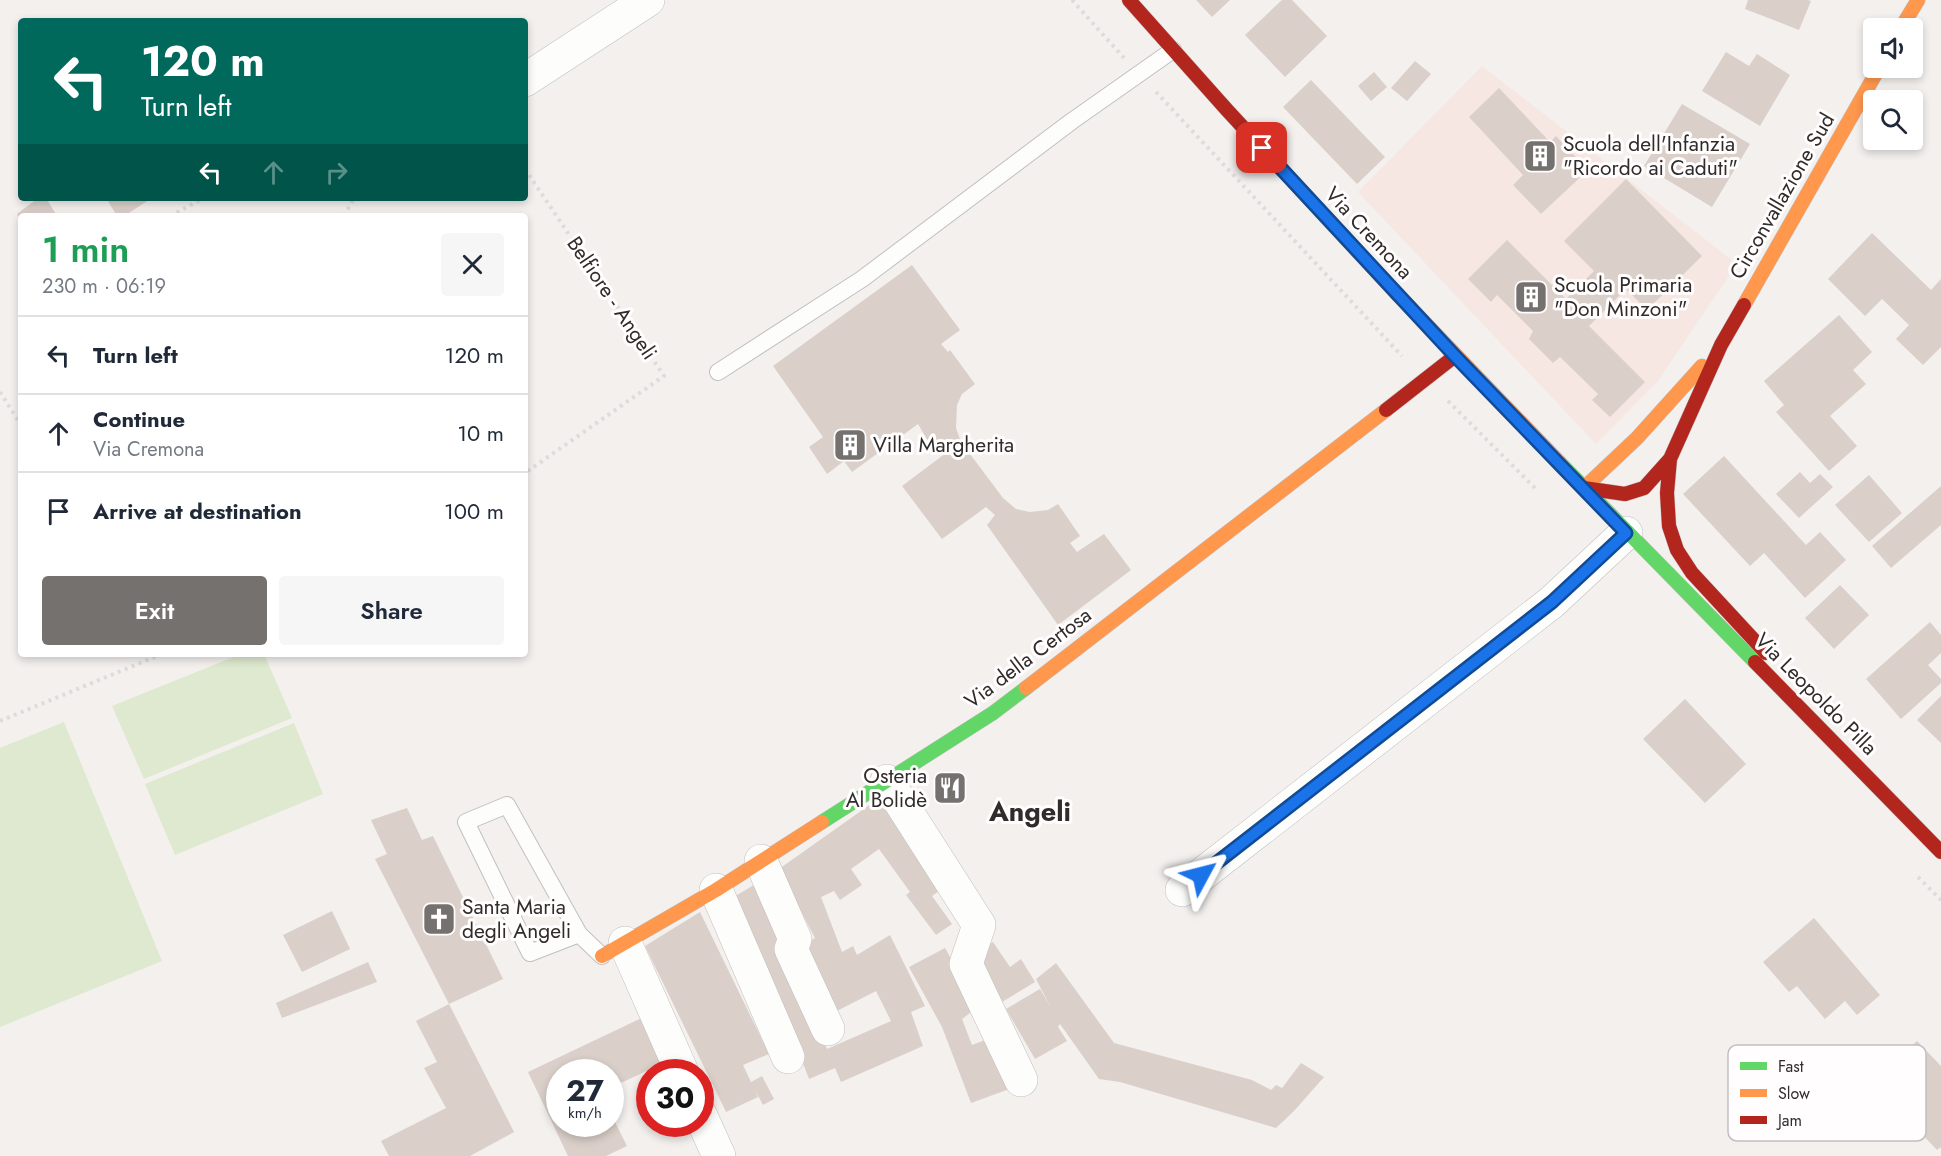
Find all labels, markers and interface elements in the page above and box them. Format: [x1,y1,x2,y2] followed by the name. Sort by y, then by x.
[1863,18,1923,150] map controls
[1863,18,1923,78] button: sound
[141,31,265,92] text: 120 m
[42,42,120,120] icon: left
[141,87,231,126] text: Turn left
[1863,90,1923,150] button: search
[1722,107,1842,285] street label: Circonvallazione Sud
[1236,122,1287,173] pin
[1563,129,1738,183] place label: Scuola dell'Infanzia "Ricordo ai Caduti"
[1245,131,1278,164] icon: arrive
[1522,138,1558,174] building icon: Scuola dell'Infanzia "Ricordo ai Caduti"
[194,156,227,189] icon: left
[257,156,290,189] icon: ahead
[320,156,353,189] icon: right
[1318,180,1420,286] street label: Via Cremona
[42,223,129,275] text: 1 min
[560,230,664,366] street label: Belfiore - Angeli
[441,233,504,296] button: close
[1554,270,1692,324] place label: Scuola Primaria "Don Minzoni"
[42,272,166,301] text: 230 m · 06:19
[1513,279,1549,315] building icon: Scuola Primaria "Don Minzoni"
[42,339,75,372] icon: left
[93,339,178,371] text: Turn left
[445,339,504,371] text: 120 m
[93,403,185,435] text: Continue
[42,417,75,450] icon: ahead
[457,417,504,449] text: 10 m
[832,427,868,463] building icon: Villa Margherita
[873,430,1014,460] place label: Villa Margherita
[93,435,204,464] text: Via Cremona
[42,495,75,528] icon: arrive
[93,495,302,527] text: Arrive at destination
[444,495,504,527] text: 100 m
[42,576,267,645] button: Exit
[279,576,504,645] button: Share
[958,600,1098,716] street label: Via della Certosa
[1748,626,1884,762] street label: Via Leopoldo Pilla
[846,761,927,815] place label: Osteria Al Bolidè
[932,770,968,806] restaurant icon: Osteria Al Bolidè
[988,792,1071,831] district label: Angeli
[1169,843,1233,907] position arrow
[462,892,571,946] place label: Santa Maria degli Angeli
[421,901,457,937] church icon: Santa Maria degli Angeli
[1728,1045,1926,1141] legend
[1778,1055,1804,1078] text: Fast
[636,1059,714,1137] speed limit sign: 30
[566,1069,604,1112] text: 27
[1778,1082,1810,1105] text: Slow
[568,1102,602,1124] text: km/h
[1776,1109,1802,1132] text: Jam

